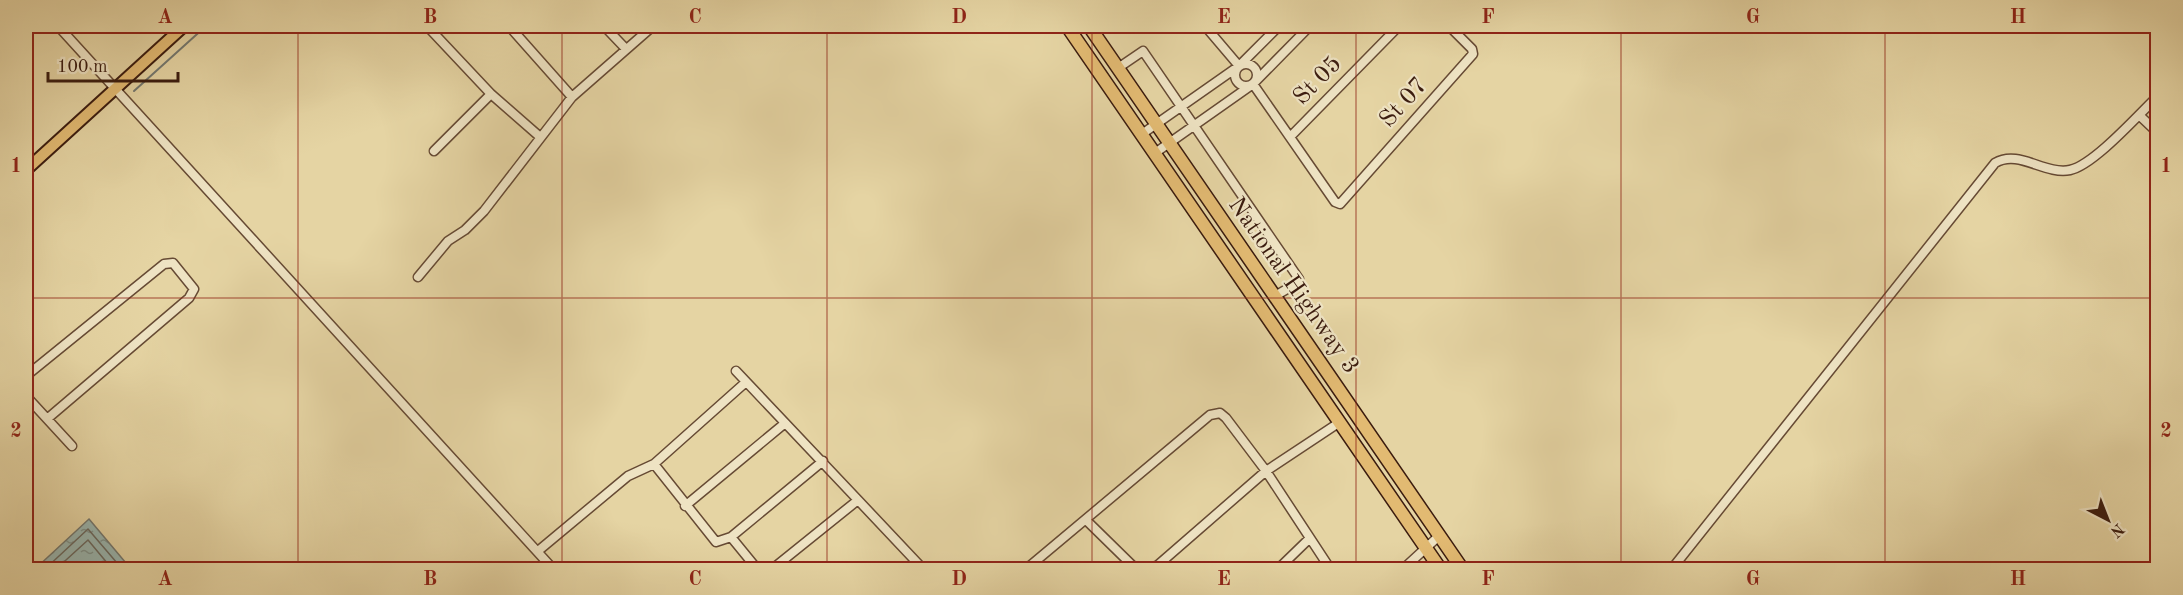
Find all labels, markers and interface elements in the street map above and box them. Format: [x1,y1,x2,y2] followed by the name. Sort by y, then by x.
[157,8,173,28] text: A
[423,8,437,28] text: B
[688,8,702,28] text: C
[951,8,967,28] text: D
[1217,8,1231,28] text: E
[1481,8,1495,28] text: F
[1746,8,1760,28] text: G
[2010,8,2026,28] text: H
[48,45,178,83] scale bar
[1289,52,1347,110] street label: St 05
[57,58,108,76] text: 100 m
[1376,73,1432,133] street label: St 07
[10,157,22,177] text: 1
[2160,157,2172,177] text: 1
[1223,193,1363,379] street label: National Highway 3
[10,422,22,442] text: 2
[2160,422,2172,442] text: 2
[2078,490,2138,550] north arrow
[2106,520,2127,540] text: N
[157,570,173,590] text: A
[423,570,437,590] text: B
[688,570,702,590] text: C
[951,570,967,590] text: D
[1217,570,1231,590] text: E
[1481,570,1495,590] text: F
[1746,570,1760,590] text: G
[2010,570,2026,590] text: H

